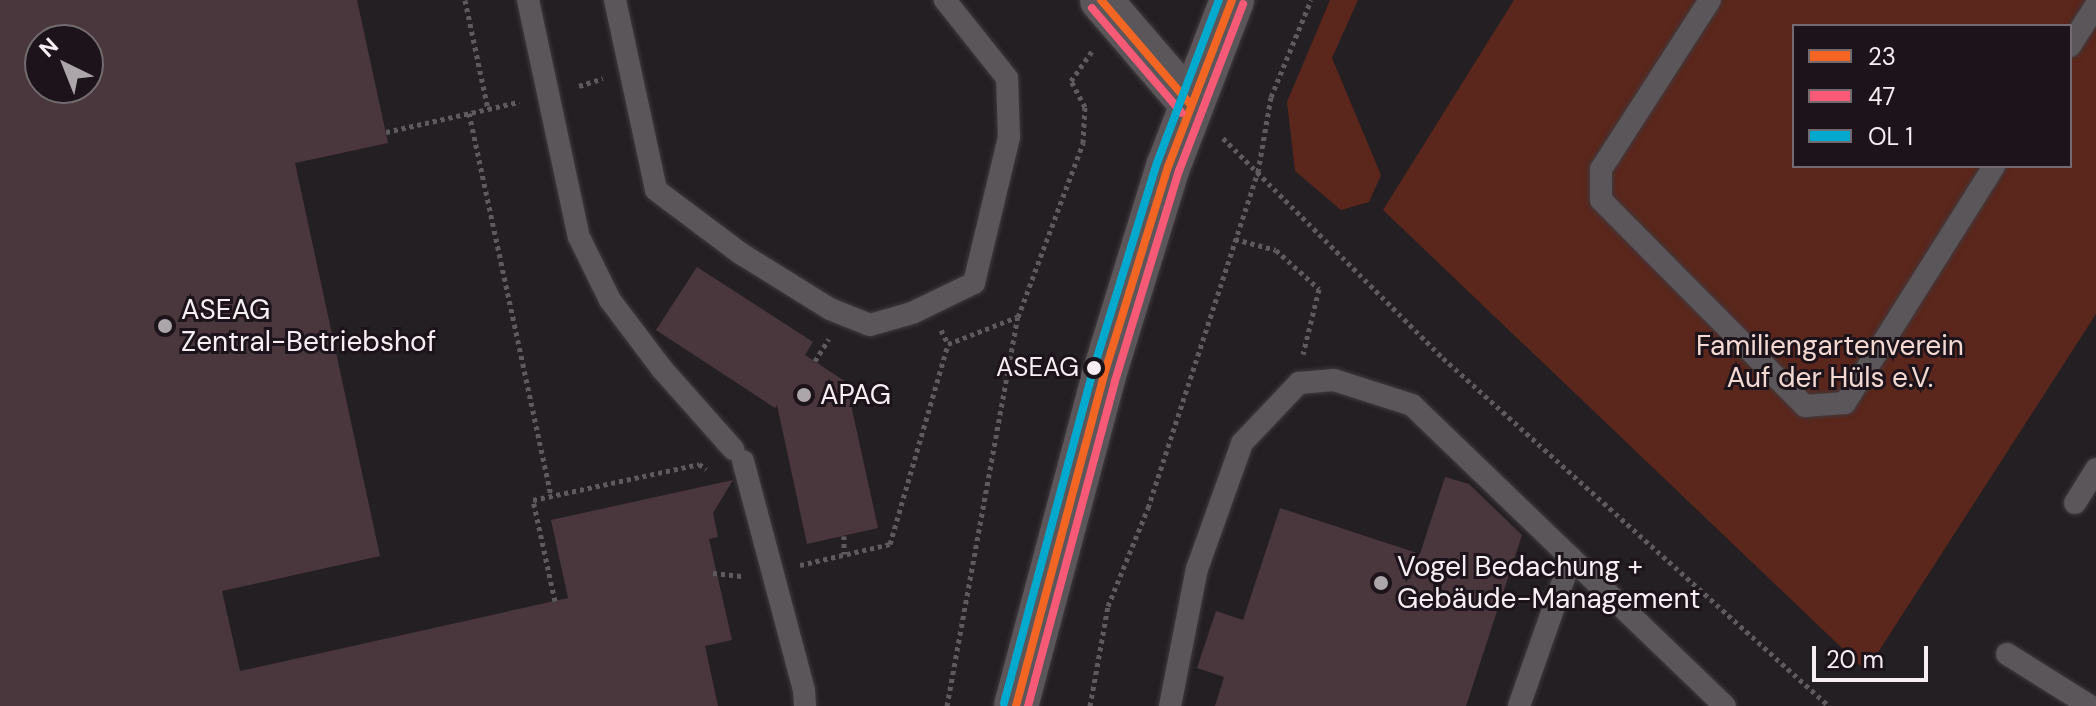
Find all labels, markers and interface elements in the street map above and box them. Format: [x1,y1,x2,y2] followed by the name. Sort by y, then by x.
[24,24,104,104] north arrow
[1792,24,2072,168] legend
[33,31,64,64] text: N
[1868,41,1896,72] text: 23
[1868,81,1895,112] text: 47
[1868,121,1913,152] text: OL 1
[181,293,436,359] place label: ASEAG Zentral-Betriebshof
[156,317,174,335] marker: ASEAG Zentral-Betriebshof
[1696,329,1964,395] park label: Familiengartenverein Auf der Hüls e.V.
[996,352,1079,384] place label: ASEAG
[1086,360,1102,376] marker: ASEAG
[820,378,891,412] place label: APAG
[795,386,813,404] marker: APAG
[1397,550,1700,616] place label: Vogel Bedachung + Gebäude-Management
[1372,574,1390,592] marker: Vogel Bedachung + Gebäude-Management
[1816,630,1932,680] scale bar
[1826,644,1884,675] text: 20 m

